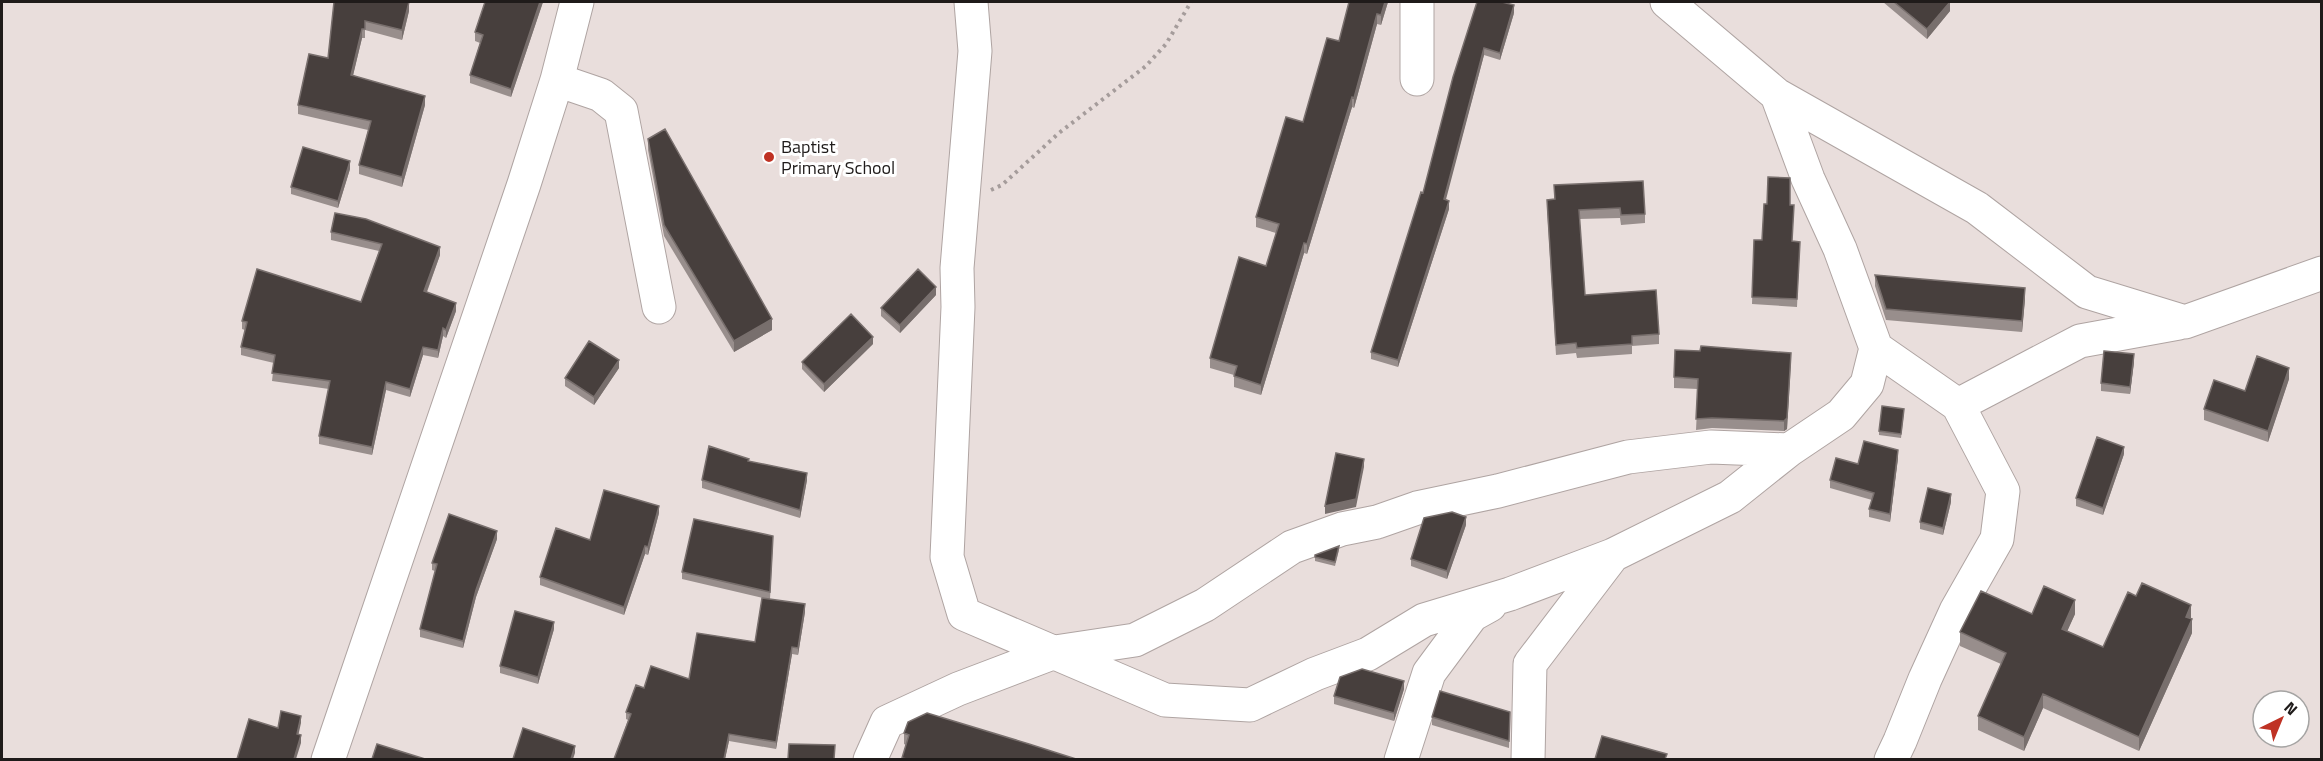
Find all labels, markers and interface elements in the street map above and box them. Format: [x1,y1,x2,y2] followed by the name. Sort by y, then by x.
[781,133,895,181] place label: Baptist Primary School
[762,150,776,164] marker: Baptist Primary School
[2251,689,2311,749] north arrow
[2279,695,2303,721] text: N

